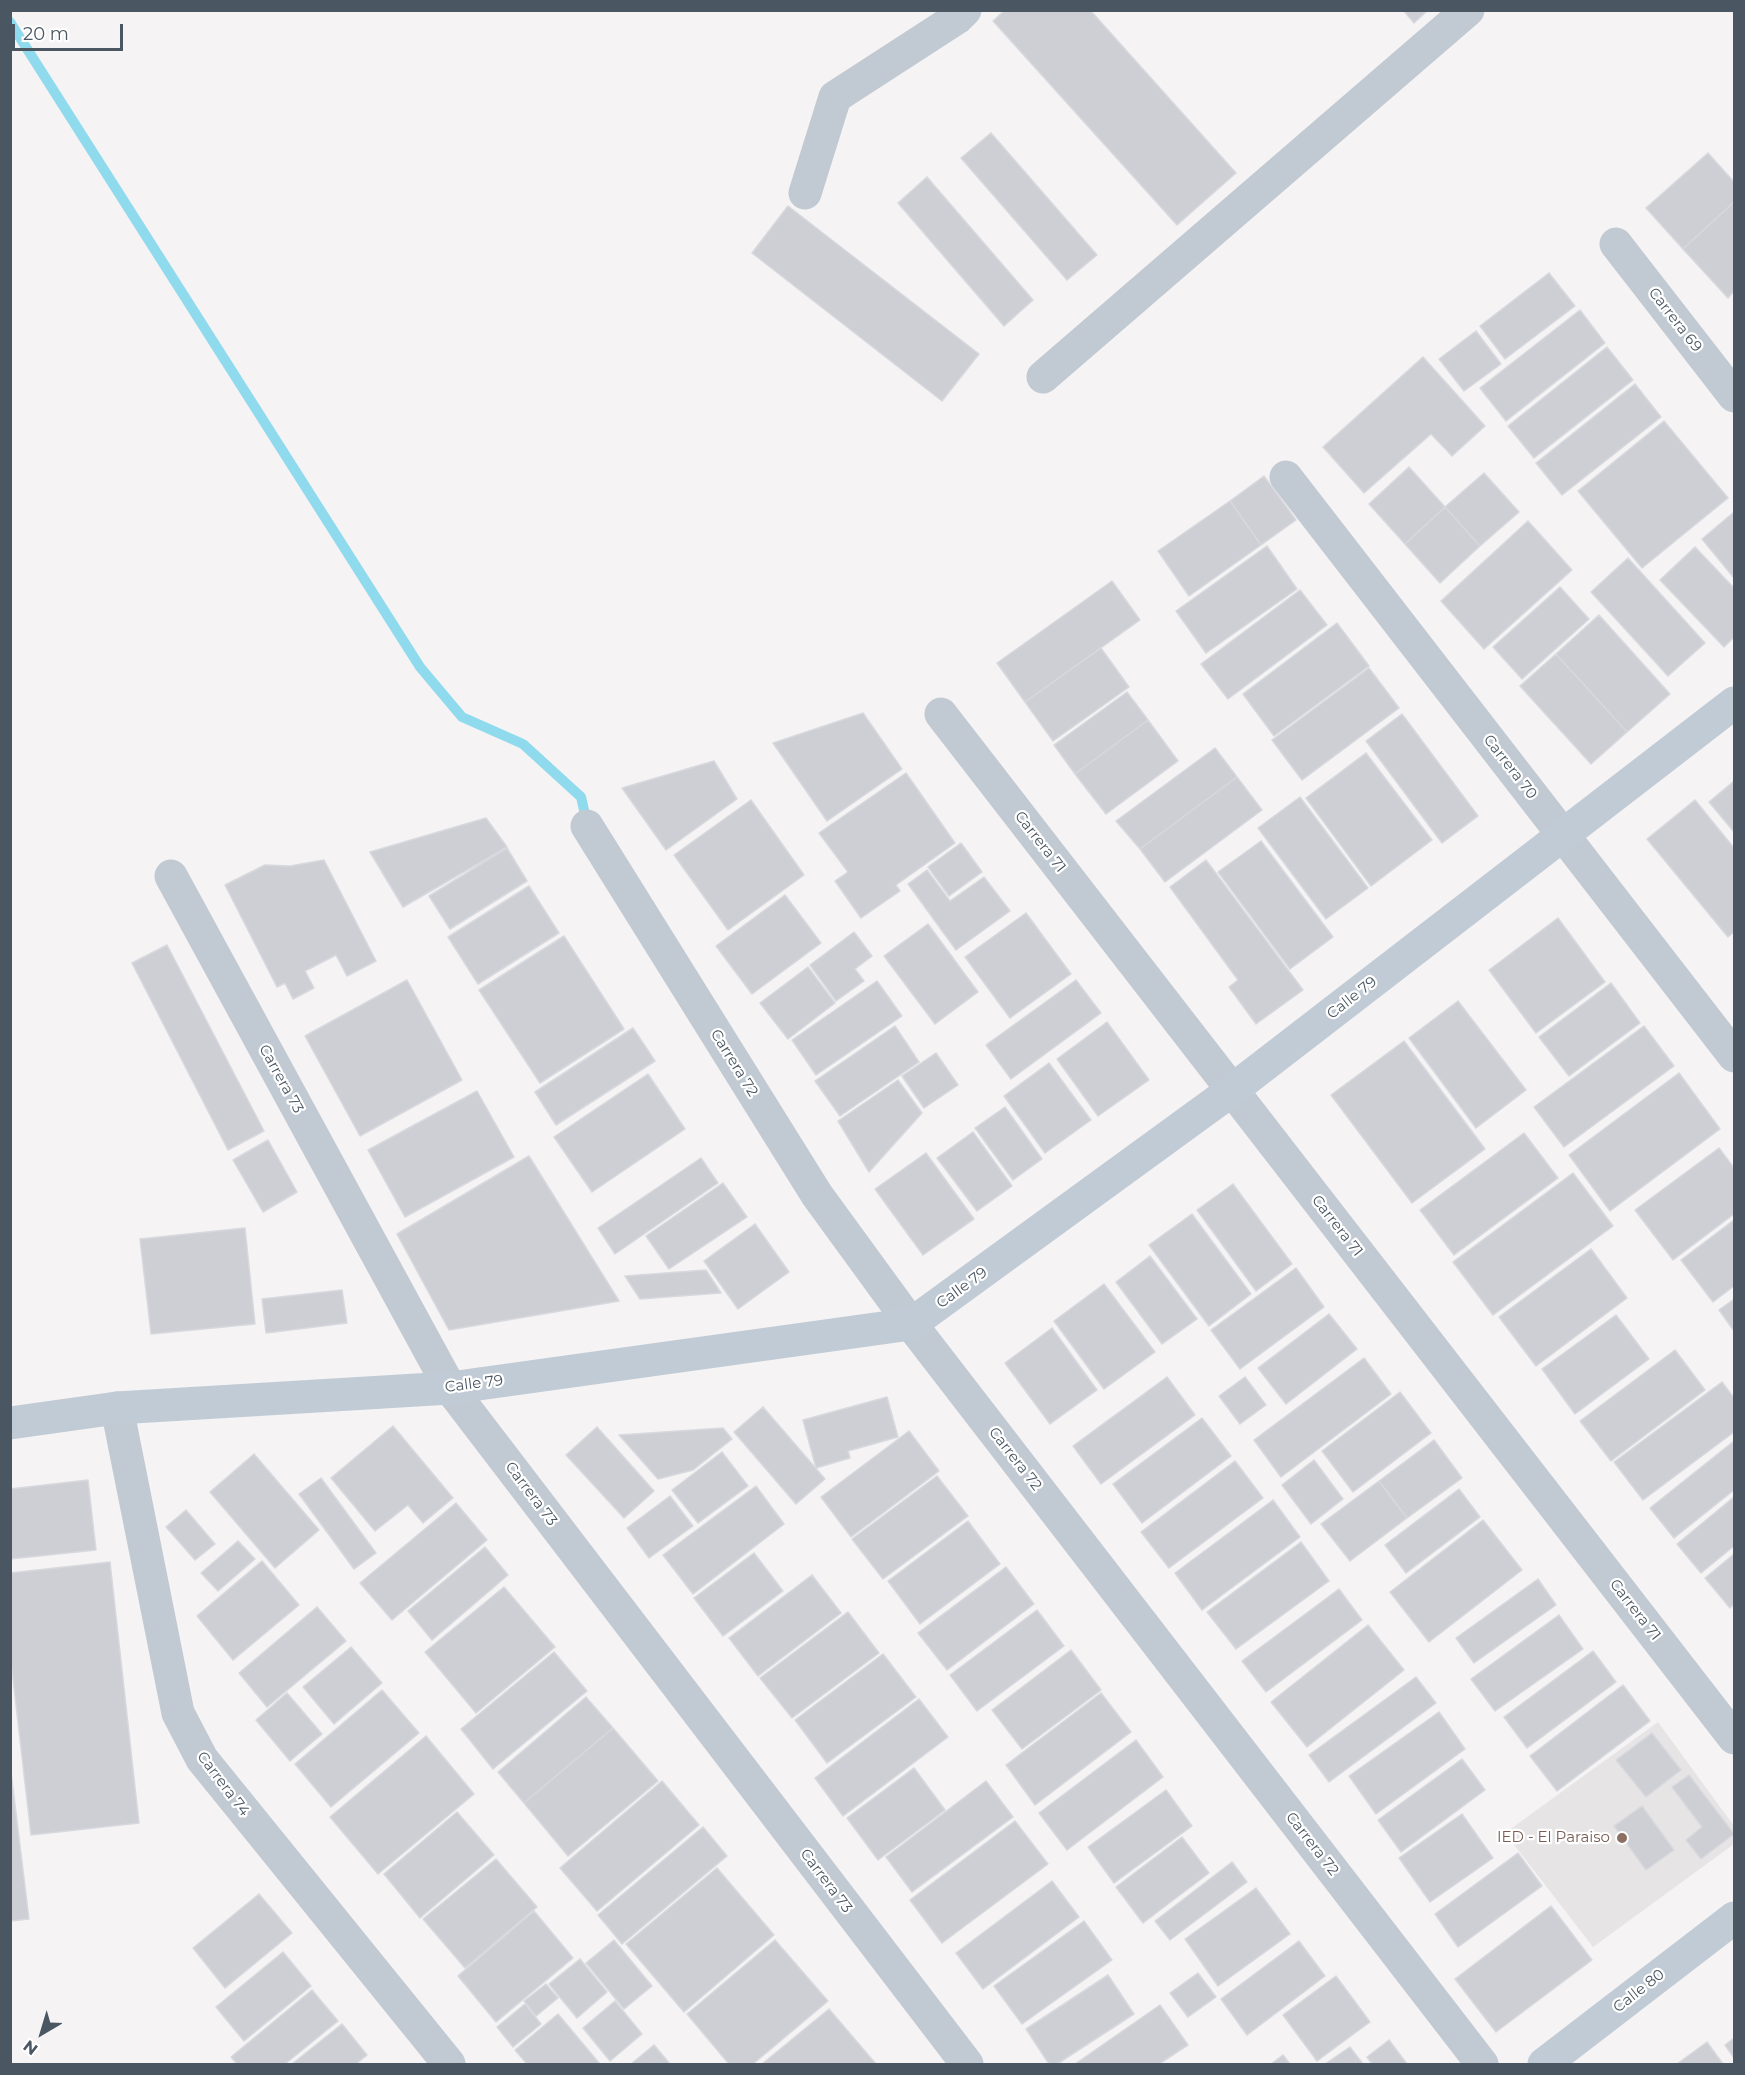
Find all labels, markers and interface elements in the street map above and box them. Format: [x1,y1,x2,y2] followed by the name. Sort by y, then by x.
[15,12,126,50] scale bar
[23,23,69,45] text: 20 m
[1644,284,1706,356] street label: Carrera 69
[1479,731,1541,803] street label: Carrera 70
[1011,808,1069,876] street label: Carrera 71
[1323,973,1381,1023] street label: Calle 79
[706,1026,762,1100] street label: Carrera 72
[255,1042,307,1116] street label: Carrera 73
[1308,1192,1366,1260] street label: Carrera 71
[933,1264,991,1312] street label: Calle 79
[444,1372,504,1396] street label: Calle 79
[985,1424,1045,1494] street label: Carrera 72
[501,1458,561,1530] street label: Carrera 73
[1606,1576,1664,1644] street label: Carrera 71
[193,1748,253,1820] street label: Carrera 74
[1282,1809,1342,1879] street label: Carrera 72
[1497,1829,1610,1847] place label: IED - El Paraiso
[1615,1831,1629,1845] marker: IED - El Paraiso
[796,1845,856,1917] street label: Carrera 73
[1610,1965,1668,2017] street label: Calle 80
[12,2003,72,2063] north arrow
[20,2036,42,2059] text: N

